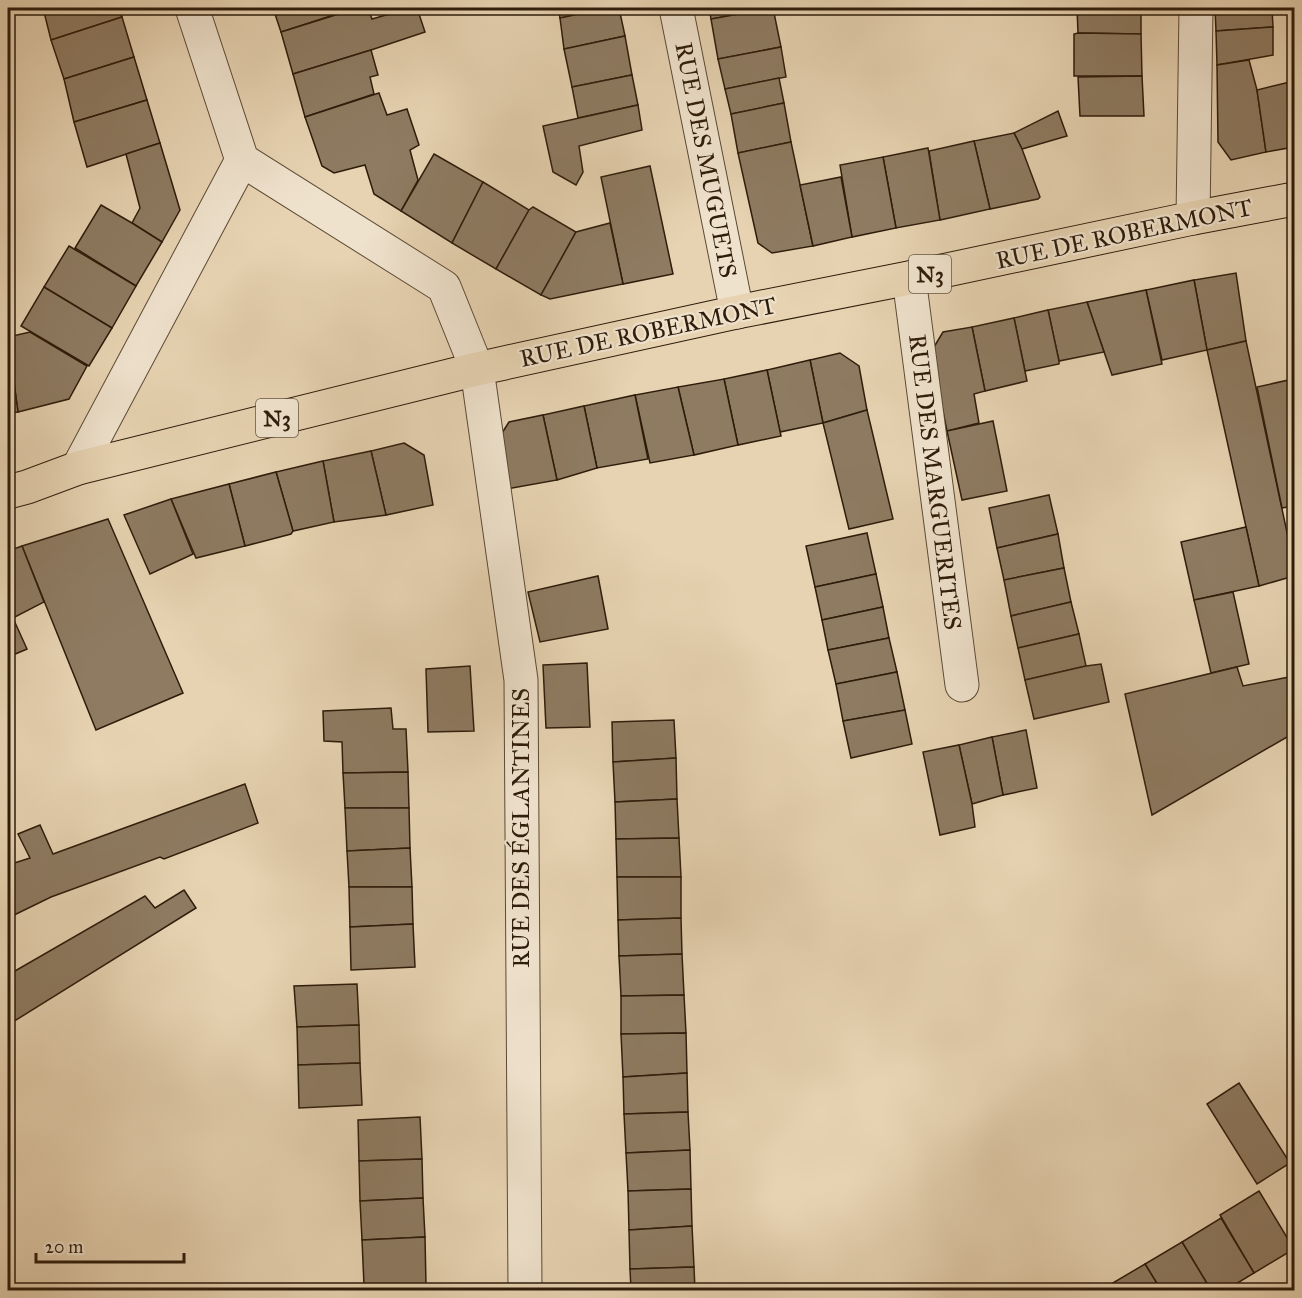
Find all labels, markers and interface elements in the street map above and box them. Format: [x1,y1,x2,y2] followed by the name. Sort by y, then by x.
[668,40,744,280] street label: RUE DES MUGUETS
[993,192,1255,276] street label: RUE DE ROBERMONT
[909,255,951,293] road number: N3
[517,290,779,374] street label: RUE DE ROBERMONT
[902,332,968,632] street label: RUE DES MARGUERITES
[256,399,298,437] road number: N3
[506,688,536,968] street label: RUE DES ÉGLANTINES
[36,1226,184,1264] scale bar
[45,1236,83,1258] text: 20 m

